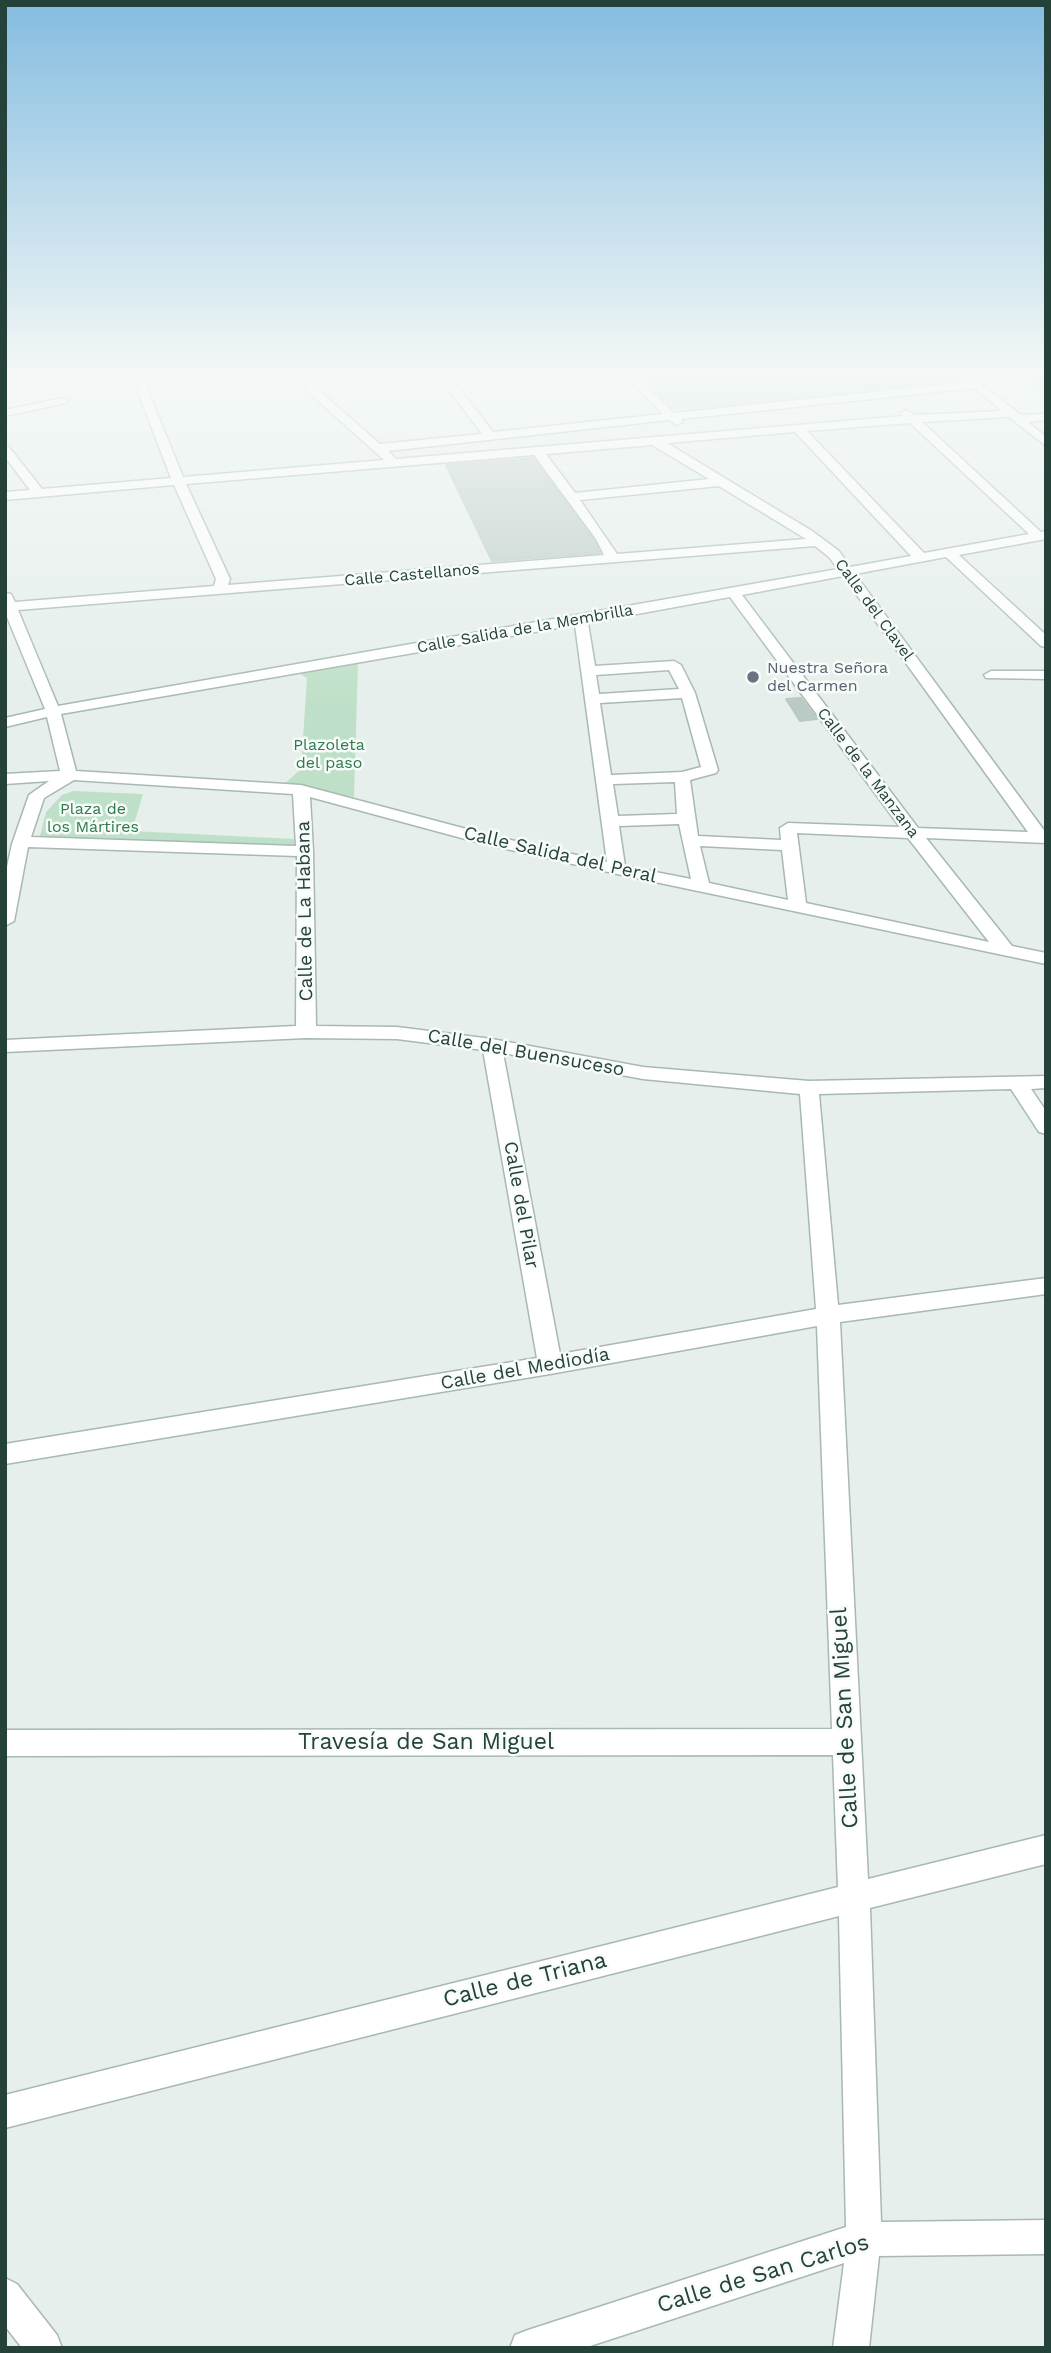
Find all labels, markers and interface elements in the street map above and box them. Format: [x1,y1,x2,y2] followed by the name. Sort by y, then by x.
[831,555,917,665] street label: Calle del Clavel
[344,560,480,590] street label: Calle Castellanos
[415,601,635,657] street label: Calle Salida de la Membrilla
[767,658,888,696] place label: Nuestra Señora del Carmen
[745,669,761,685] marker: Nuestra Señora del Carmen
[813,704,923,842] street label: Calle de la Manzana
[293,735,365,773] park label: Plazoleta del paso
[47,799,139,837] park label: Plaza de los Mártires
[292,821,318,1001] street label: Calle de La Habana
[461,822,659,888] street label: Calle Salida del Peral
[426,1024,626,1082] street label: Calle del Buensuceso
[499,1140,543,1270] street label: Calle del Pilar
[439,1343,611,1395] street label: Calle del Mediodía
[825,1607,865,1829] street label: Calle de San Miguel
[298,1728,554,1756] street label: Travesía de San Miguel
[440,1946,610,2014] street label: Calle de Triana
[654,2229,872,2319] street label: Calle de San Carlos

